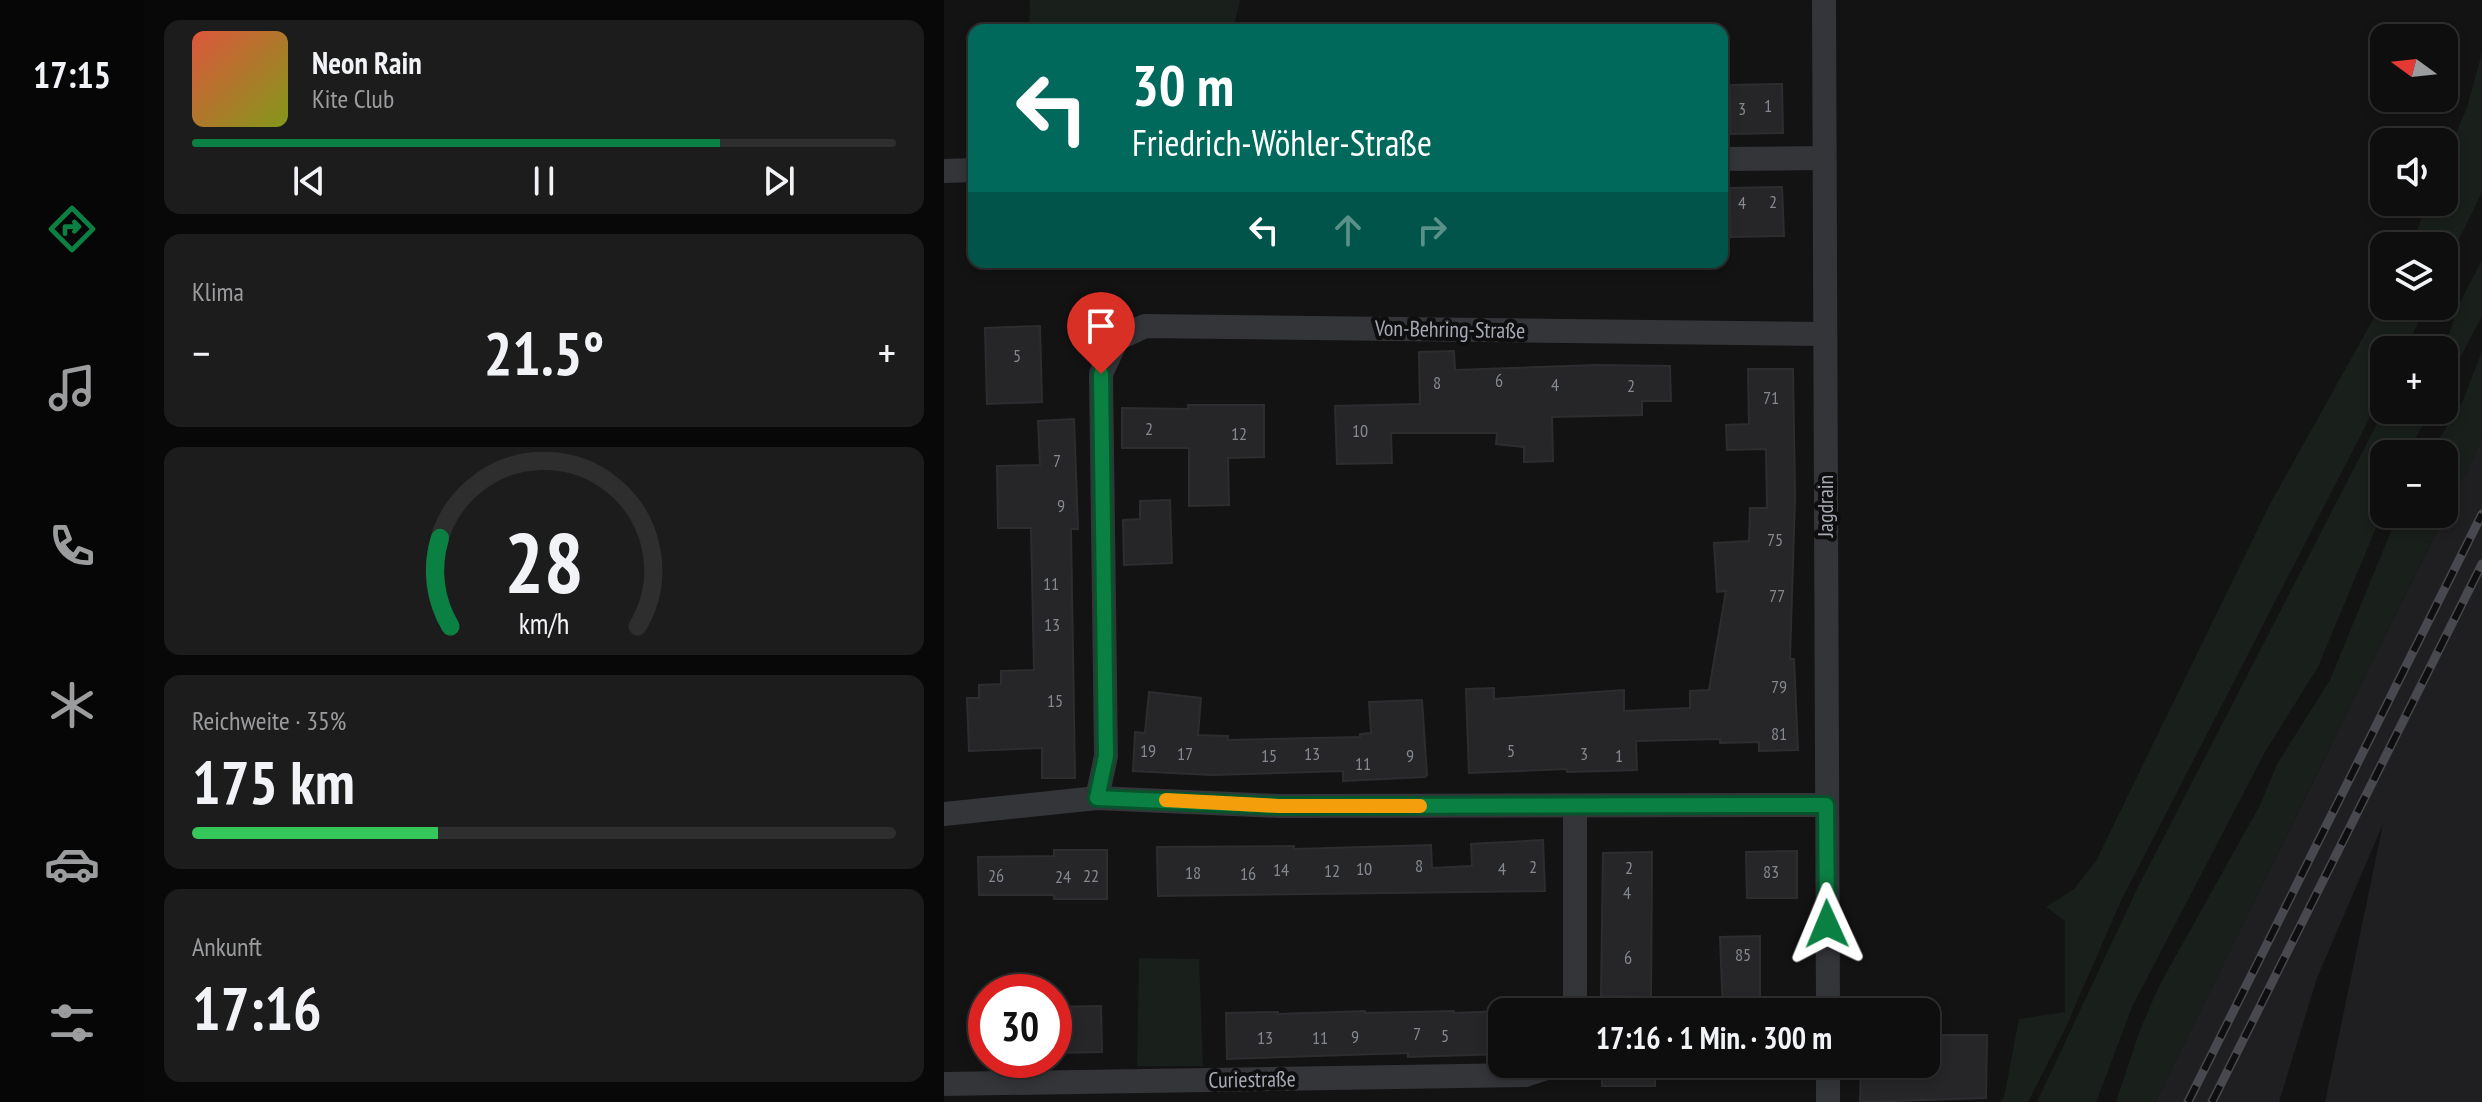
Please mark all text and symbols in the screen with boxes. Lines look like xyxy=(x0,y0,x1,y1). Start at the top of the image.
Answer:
north arrow xyxy=(2370,24,2458,112)
map controls xyxy=(2370,24,2458,528)
text: Neon Rain xyxy=(312,43,422,82)
text: 30 m xyxy=(1132,49,1234,121)
text: 17:15 xyxy=(33,51,111,98)
icon: left xyxy=(1000,56,1104,160)
text: Kite Club xyxy=(312,82,394,115)
house number: 1 xyxy=(1764,94,1772,117)
house number: 3 xyxy=(1738,97,1746,120)
text: Friedrich-Wöhler-Straße xyxy=(1132,119,1432,166)
button: sound xyxy=(2370,128,2458,216)
icon: previous xyxy=(287,159,331,203)
icon: pause xyxy=(522,159,566,203)
icon: next xyxy=(757,159,801,203)
house number: 2 xyxy=(1769,190,1777,213)
house number: 4 xyxy=(1738,191,1746,214)
icon: directions xyxy=(44,201,100,257)
icon: left xyxy=(1242,208,1286,252)
icon: ahead xyxy=(1326,208,1370,252)
icon: right xyxy=(1410,208,1454,252)
button: layers xyxy=(2370,232,2458,320)
text: Klima xyxy=(192,275,244,308)
pin xyxy=(1067,292,1135,374)
icon: arrive xyxy=(1079,304,1123,348)
text: 21.5° xyxy=(484,314,604,392)
street label: Von-Behring-Straße xyxy=(1374,314,1525,344)
text: − xyxy=(192,324,210,381)
text: + xyxy=(878,324,896,381)
button: + xyxy=(2370,336,2458,424)
house number: 5 xyxy=(1013,344,1021,367)
icon: music xyxy=(44,360,100,416)
house number: 6 xyxy=(1495,369,1503,392)
house number: 8 xyxy=(1433,371,1441,394)
house number: 4 xyxy=(1551,373,1559,396)
house number: 2 xyxy=(1627,374,1635,397)
house number: 71 xyxy=(1763,386,1779,409)
house number: 2 xyxy=(1145,417,1153,440)
house number: 10 xyxy=(1352,419,1368,442)
house number: 12 xyxy=(1231,422,1247,445)
button: − xyxy=(2370,440,2458,528)
house number: 7 xyxy=(1053,449,1061,472)
street label: Jagdrain xyxy=(1811,475,1839,538)
house number: 9 xyxy=(1057,494,1065,517)
text: 28 xyxy=(504,508,584,616)
icon: phone xyxy=(44,518,100,574)
house number: 75 xyxy=(1767,528,1783,551)
house number: 11 xyxy=(1043,572,1059,595)
house number: 77 xyxy=(1769,584,1785,607)
text: km/h xyxy=(519,605,569,642)
house number: 13 xyxy=(1044,613,1060,636)
house number: 79 xyxy=(1771,675,1787,698)
icon: climate xyxy=(44,677,100,733)
house number: 15 xyxy=(1047,689,1063,712)
text: Reichweite · 35% xyxy=(192,704,346,737)
house number: 81 xyxy=(1771,722,1787,745)
house number: 19 xyxy=(1140,739,1156,762)
house number: 5 xyxy=(1507,739,1515,762)
house number: 17 xyxy=(1177,742,1193,765)
house number: 13 xyxy=(1304,742,1320,765)
house number: 3 xyxy=(1580,742,1588,765)
text: 175 km xyxy=(192,743,355,821)
house number: 15 xyxy=(1261,744,1277,767)
house number: 9 xyxy=(1406,744,1414,767)
house number: 1 xyxy=(1615,744,1623,767)
house number: 11 xyxy=(1355,752,1371,775)
icon: car xyxy=(44,836,100,892)
house number: 8 xyxy=(1415,854,1423,877)
house number: 2 xyxy=(1529,855,1537,878)
house number: 2 xyxy=(1625,856,1633,879)
house number: 10 xyxy=(1356,857,1372,880)
house number: 4 xyxy=(1498,857,1506,880)
house number: 14 xyxy=(1273,858,1289,881)
house number: 12 xyxy=(1324,859,1340,882)
house number: 83 xyxy=(1763,860,1779,883)
house number: 18 xyxy=(1185,861,1201,884)
house number: 16 xyxy=(1240,862,1256,885)
house number: 26 xyxy=(988,864,1004,887)
house number: 22 xyxy=(1083,864,1099,887)
house number: 24 xyxy=(1055,865,1071,888)
house number: 4 xyxy=(1623,881,1631,904)
position arrow xyxy=(1785,882,1869,966)
text: Ankunft xyxy=(192,930,262,963)
house number: 85 xyxy=(1735,943,1751,966)
house number: 6 xyxy=(1624,946,1632,969)
text: 17:16 xyxy=(192,969,322,1047)
speed limit sign: 30 xyxy=(968,974,1072,1078)
icon: filters xyxy=(44,995,100,1051)
text: 17:16 · 1 Min. · 300 m xyxy=(1596,1018,1832,1057)
house number: 7 xyxy=(1413,1022,1421,1045)
house number: 5 xyxy=(1441,1024,1449,1047)
house number: 9 xyxy=(1351,1025,1359,1048)
house number: 13 xyxy=(1257,1026,1273,1049)
house number: 11 xyxy=(1312,1026,1328,1049)
street label: Curiestraße xyxy=(1208,1064,1296,1094)

